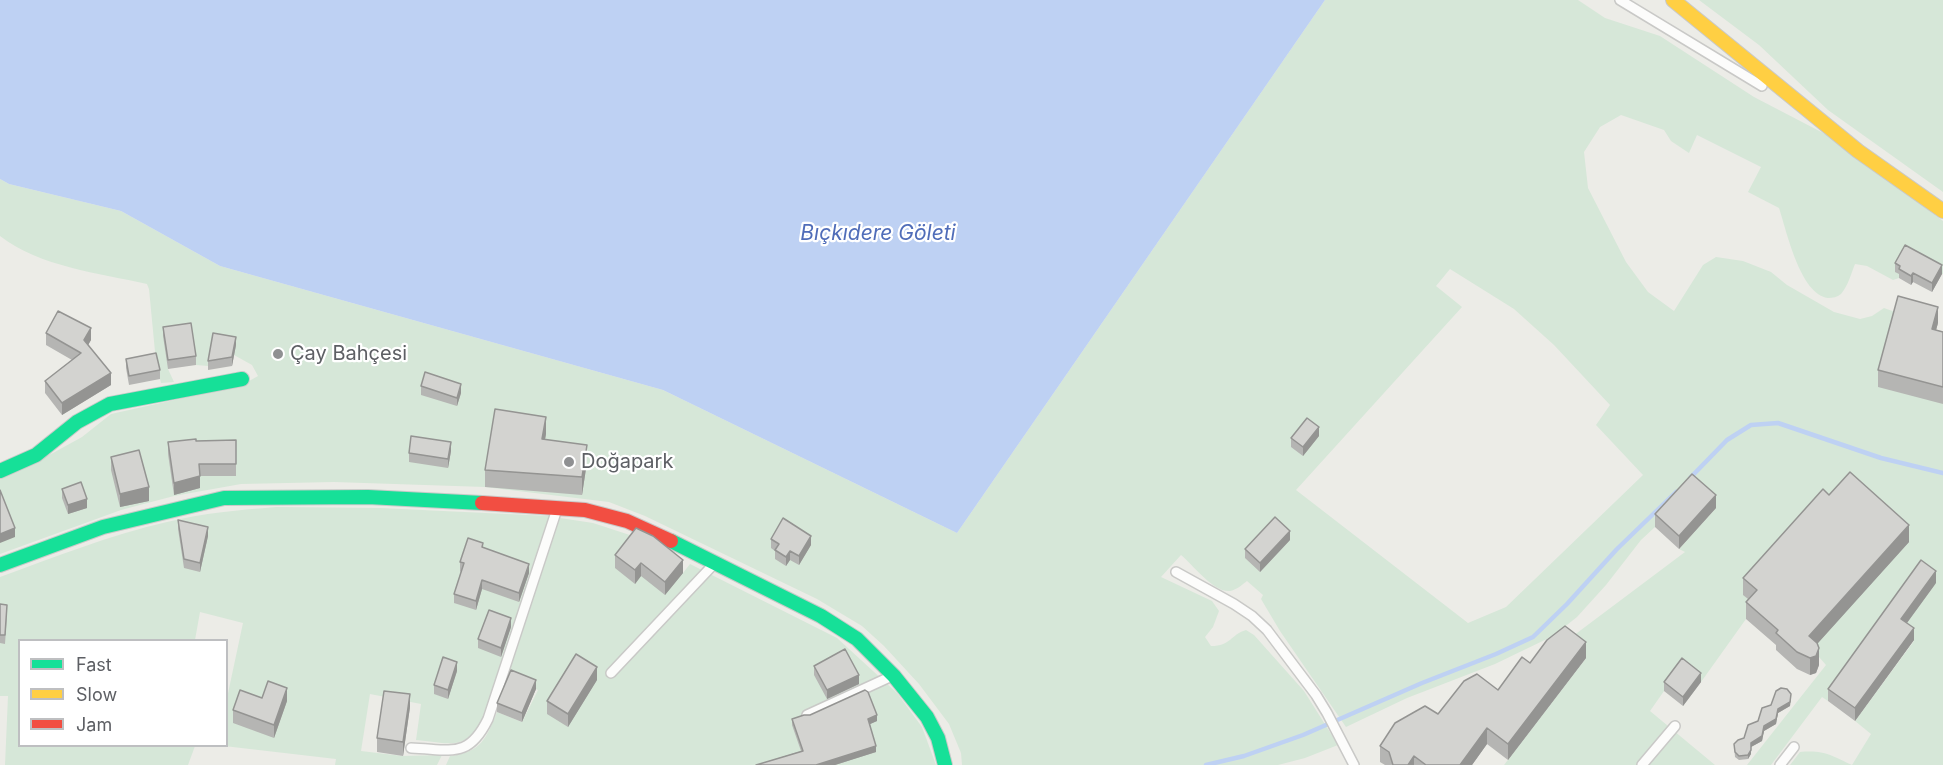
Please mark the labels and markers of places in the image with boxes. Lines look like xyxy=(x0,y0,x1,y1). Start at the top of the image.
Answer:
place label: Çay Bahçesi xyxy=(290,342,407,366)
marker: Çay Bahçesi xyxy=(271,347,285,361)
place label: Doğapark xyxy=(581,450,673,474)
marker: Doğapark xyxy=(562,455,576,469)

